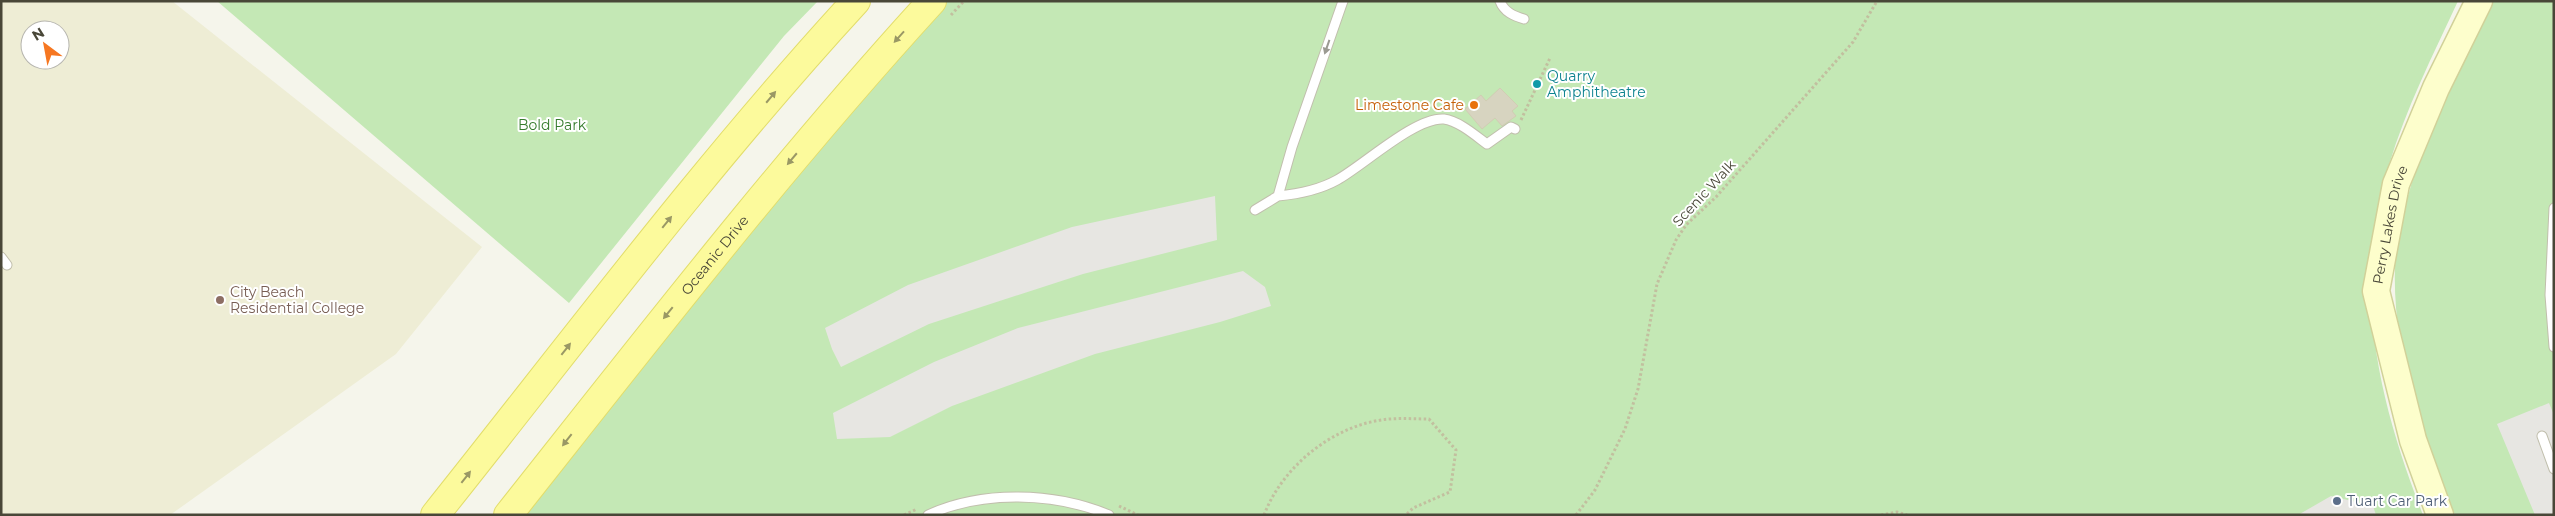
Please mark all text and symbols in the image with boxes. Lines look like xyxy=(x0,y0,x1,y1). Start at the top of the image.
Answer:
north arrow xyxy=(20,20,70,70)
text: N xyxy=(29,23,48,45)
one-way arrow xyxy=(893,31,905,43)
one-way arrow xyxy=(1323,40,1330,55)
place label: Quarry Amphitheatre xyxy=(1547,67,1646,101)
marker: Quarry Amphitheatre xyxy=(1531,78,1543,90)
one-way arrow xyxy=(765,90,776,103)
place label: Limestone Cafe xyxy=(1355,96,1464,114)
marker: Limestone Cafe xyxy=(1468,99,1480,111)
park label: Bold Park xyxy=(518,116,587,134)
one-way arrow xyxy=(786,153,797,166)
street label: Scenic Walk xyxy=(1669,155,1740,230)
street label: Perry Lakes Drive xyxy=(2368,163,2412,285)
street label: Oceanic Drive xyxy=(677,212,753,299)
one-way arrow xyxy=(662,215,672,228)
place label: City Beach Residential College xyxy=(230,283,364,317)
marker: City Beach Residential College xyxy=(214,294,226,306)
one-way arrow xyxy=(663,307,673,320)
one-way arrow xyxy=(561,343,572,356)
one-way arrow xyxy=(561,434,572,447)
one-way arrow xyxy=(460,470,471,483)
place label: Tuart Car Park xyxy=(2347,492,2448,510)
marker: Tuart Car Park xyxy=(2331,495,2343,507)

